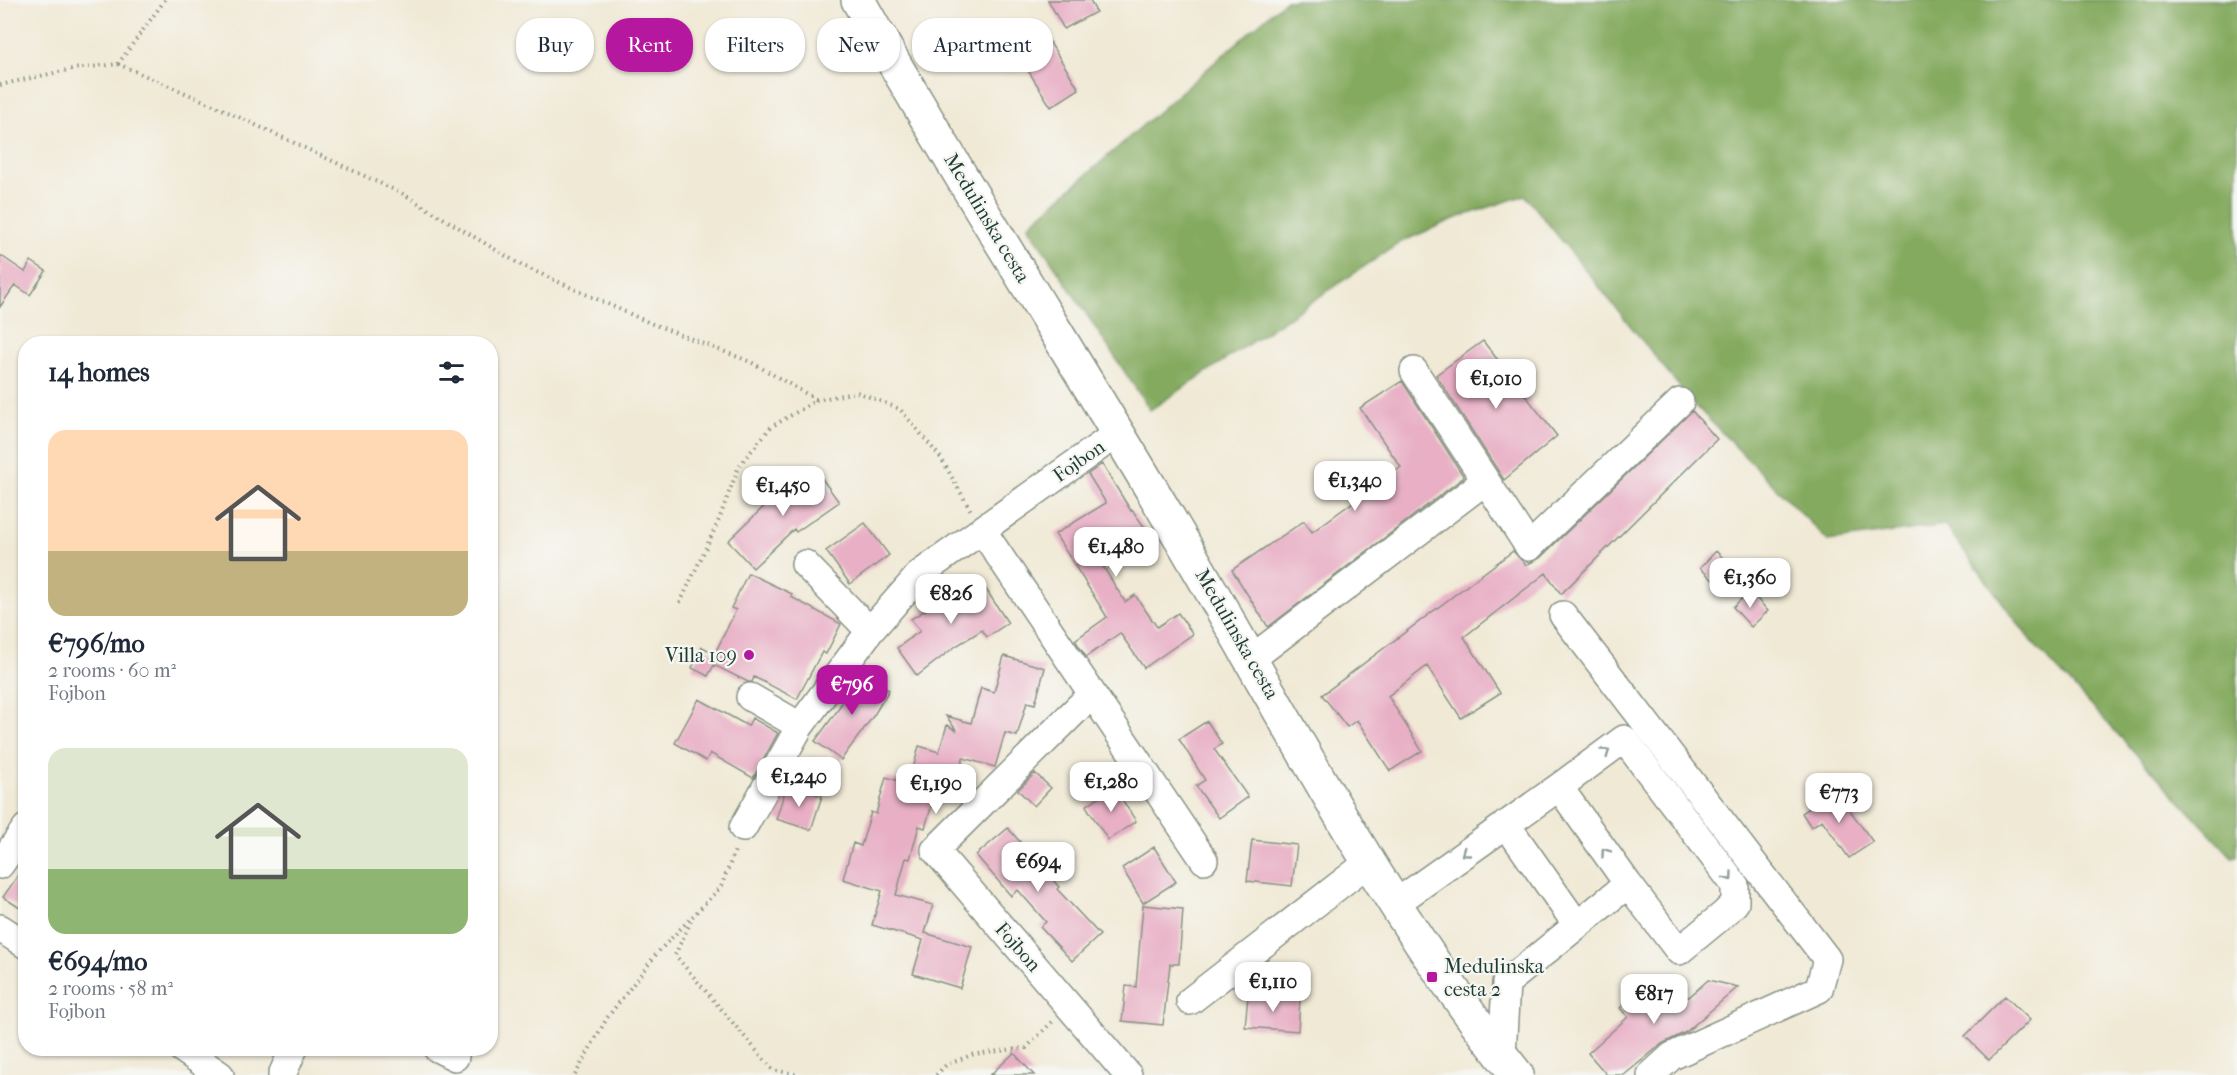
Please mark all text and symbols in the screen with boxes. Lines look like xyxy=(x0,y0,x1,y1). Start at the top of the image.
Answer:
chip: Buy xyxy=(516,18,594,72)
chip: Rent xyxy=(606,18,693,72)
chip: Filters xyxy=(705,18,805,72)
chip: New xyxy=(817,18,900,72)
chip: Apartment xyxy=(912,18,1053,72)
street label: Medulinska cesta xyxy=(939,149,1035,287)
icon: filters xyxy=(435,356,468,389)
text: 14 homes xyxy=(48,357,150,388)
pin: €1,010 xyxy=(1447,359,1545,410)
text: €1,010 xyxy=(1470,367,1522,390)
street label: Fojbon xyxy=(1049,435,1110,487)
pin: €1,340 xyxy=(1306,461,1404,512)
pin: €1,450 xyxy=(734,466,832,517)
icon: home xyxy=(204,469,312,577)
text: €1,340 xyxy=(1328,469,1382,492)
text: €1,450 xyxy=(756,474,810,497)
pin: €1,480 xyxy=(1067,527,1165,578)
text: €1,480 xyxy=(1088,535,1144,558)
pin: €1,360 xyxy=(1701,558,1799,609)
street label: Medulinska cesta xyxy=(1190,565,1284,704)
text: €1,360 xyxy=(1723,566,1777,589)
pin: €826 xyxy=(915,574,987,625)
text: €826 xyxy=(929,582,973,605)
text: €796/mo xyxy=(48,628,145,659)
place label: Villa 109 xyxy=(664,644,737,667)
marker: Villa 109 xyxy=(742,648,756,662)
text: 2 rooms · 60 m² xyxy=(48,659,176,682)
pin: €796 xyxy=(816,665,888,716)
text: €796 xyxy=(831,673,873,696)
text: Fojbon xyxy=(48,682,106,705)
one-way arrow xyxy=(1600,748,1611,759)
pin: €1,240 xyxy=(750,757,848,808)
pin: €1,280 xyxy=(1062,762,1160,813)
pin: €1,190 xyxy=(887,764,985,815)
text: €1,240 xyxy=(771,765,827,788)
text: €1,280 xyxy=(1084,770,1138,793)
text: €1,190 xyxy=(910,772,962,795)
pin: €773 xyxy=(1803,773,1875,824)
text: €773 xyxy=(1819,781,1859,804)
icon: home xyxy=(204,787,312,895)
pin: €694 xyxy=(1002,842,1074,893)
one-way arrow xyxy=(1461,846,1472,857)
one-way arrow xyxy=(1601,847,1612,858)
text: €694 xyxy=(1016,850,1060,873)
one-way arrow xyxy=(1722,870,1733,881)
street label: Fojbon xyxy=(990,918,1046,977)
text: €694/mo xyxy=(48,946,147,977)
place label: Medulinska cesta 2 xyxy=(1444,955,1545,1001)
pin: €1,110 xyxy=(1224,962,1322,1013)
text: €1,110 xyxy=(1249,970,1297,993)
marker: Medulinska cesta 2 xyxy=(1425,970,1439,984)
pin: €817 xyxy=(1618,974,1690,1025)
text: 2 rooms · 58 m² xyxy=(48,977,173,1000)
text: €817 xyxy=(1635,982,1673,1005)
text: Fojbon xyxy=(48,1000,106,1023)

